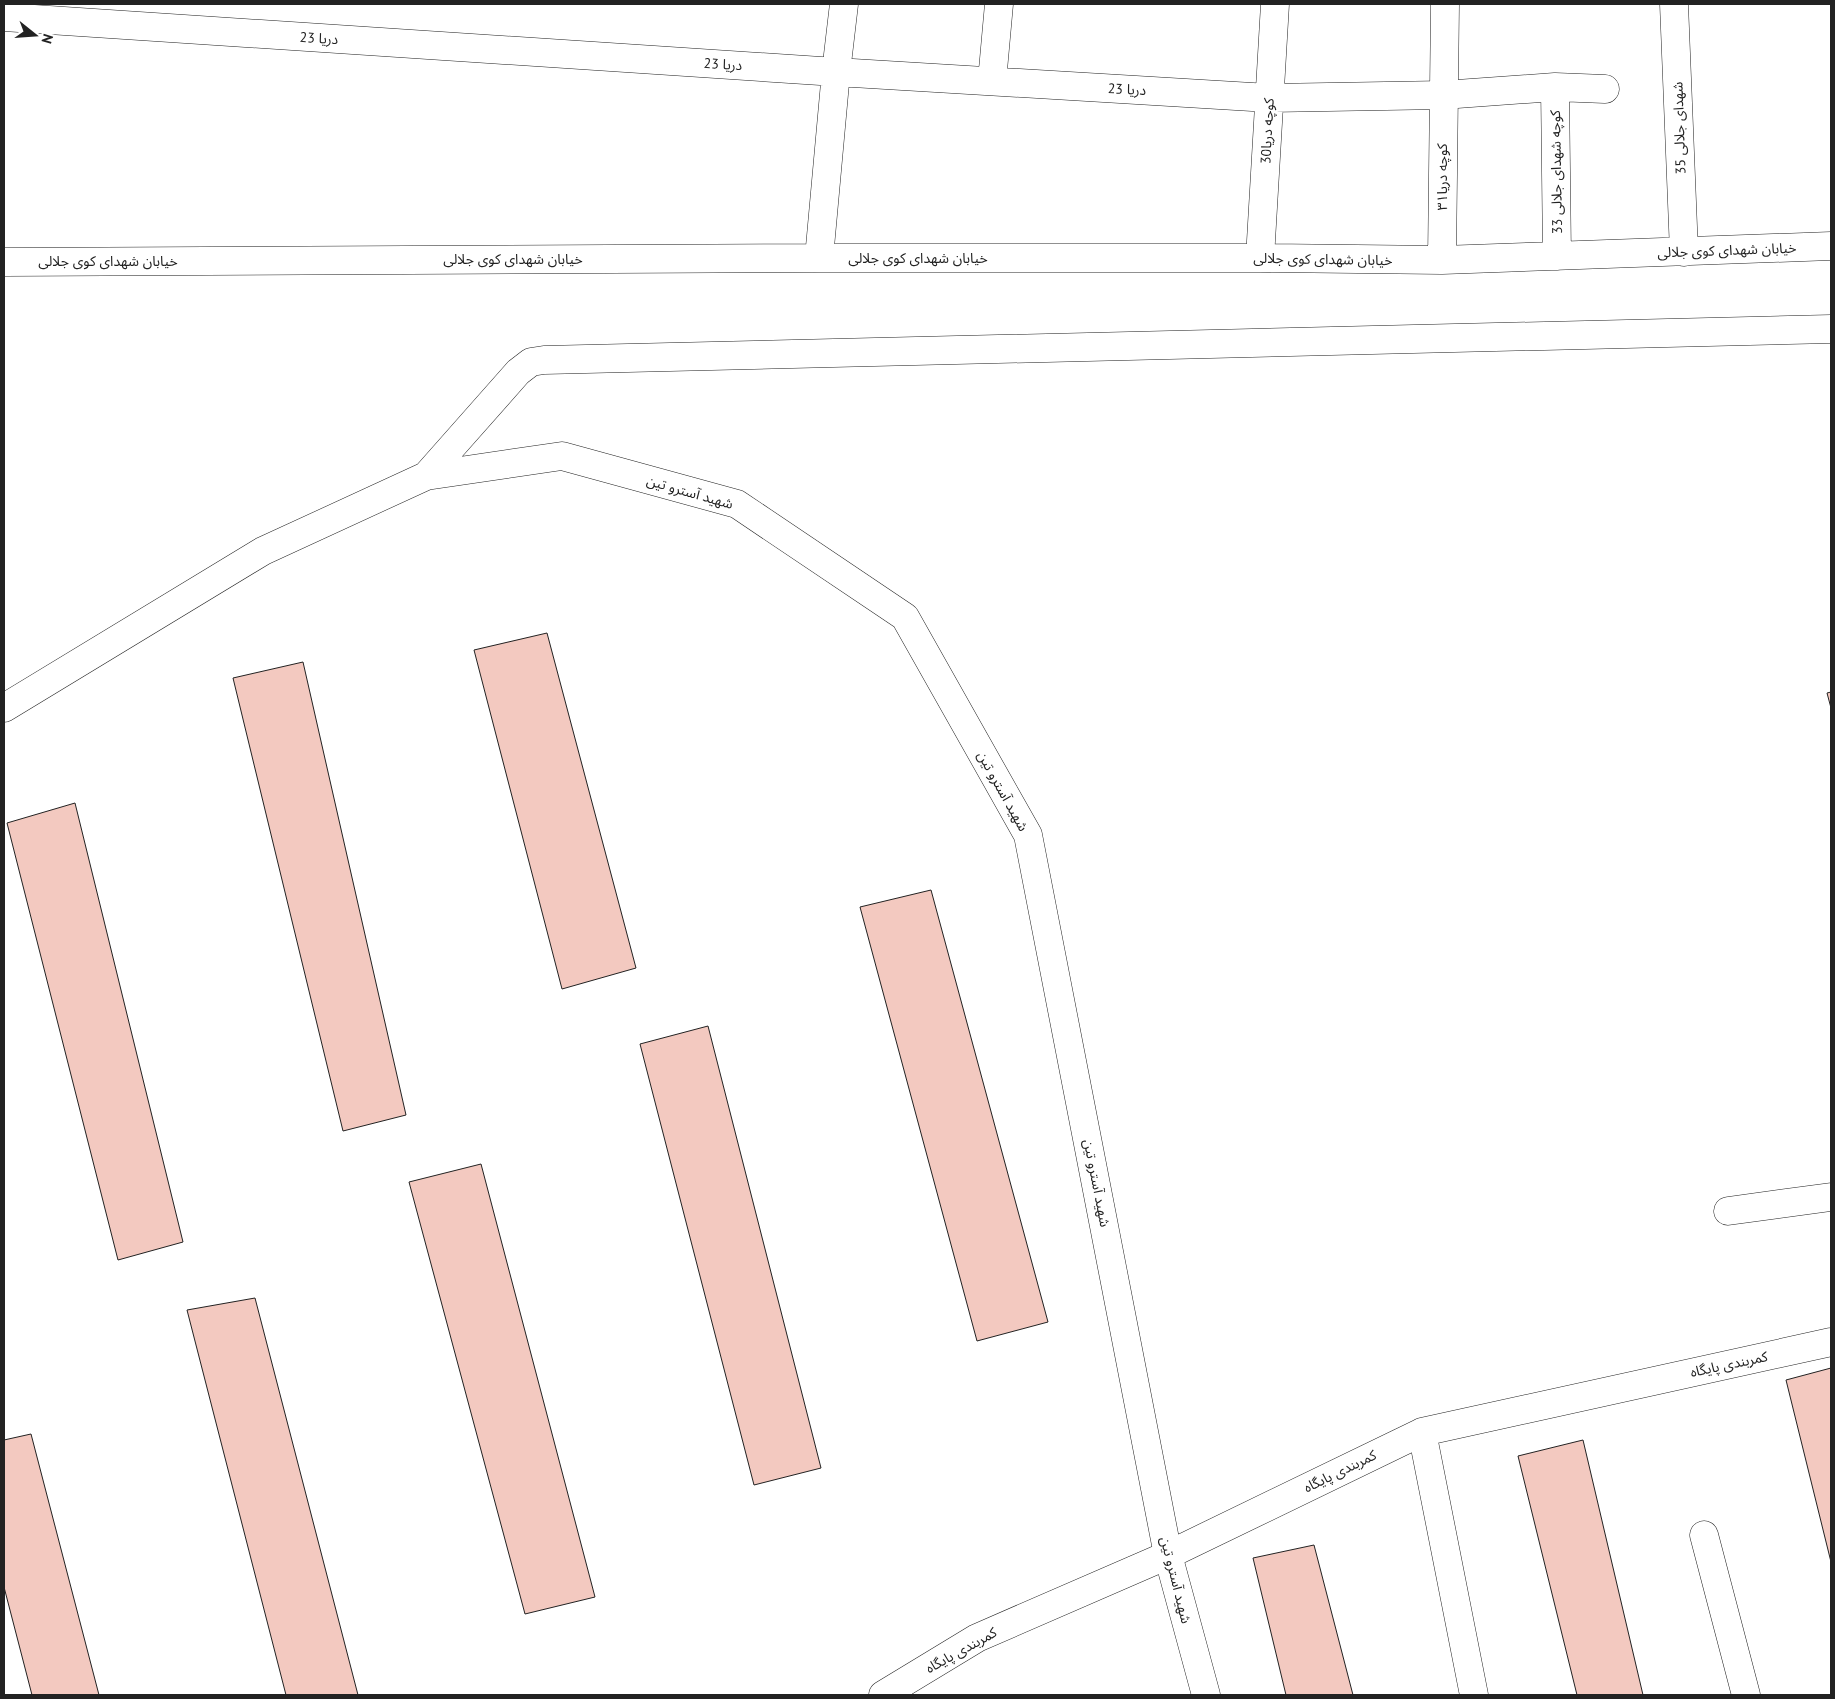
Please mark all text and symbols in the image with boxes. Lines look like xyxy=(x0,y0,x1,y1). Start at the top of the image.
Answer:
north arrow xyxy=(10,10,60,60)
street label: دریا 23 xyxy=(299,28,339,48)
text: N xyxy=(37,32,57,46)
street label: دریا 23 xyxy=(703,54,743,74)
street label: دریا 23 xyxy=(1107,79,1147,99)
street label: شهدای جلالی 35 xyxy=(1668,81,1690,175)
street label: کوچه دریا30 xyxy=(1256,97,1279,165)
street label: کوچه شهدای جلالی 33 xyxy=(1546,110,1567,234)
street label: کوچه دریا۳۱ xyxy=(1433,143,1452,210)
street label: خیابان شهدای کوی جلالی xyxy=(1657,239,1797,261)
street label: خیابان شهدای کوی جلالی xyxy=(848,249,988,267)
street label: خیابان شهدای کوی جلالی xyxy=(1253,249,1393,269)
street label: خیابان شهدای کوی جلالی xyxy=(443,250,583,268)
street label: خیابان شهدای کوی جلالی xyxy=(38,252,178,270)
street label: شهید آسترو تین xyxy=(645,471,735,513)
street label: شهید آسترو تین xyxy=(974,748,1032,834)
street label: شهید آسترو تین xyxy=(1080,1138,1114,1228)
street label: کمربندی پایگاه xyxy=(1689,1347,1770,1382)
street label: کمربندی پایگاه xyxy=(1301,1446,1380,1497)
street label: شهید آسترو تین xyxy=(1156,1535,1196,1625)
street label: کمربندی پایگاه xyxy=(922,1623,1001,1678)

